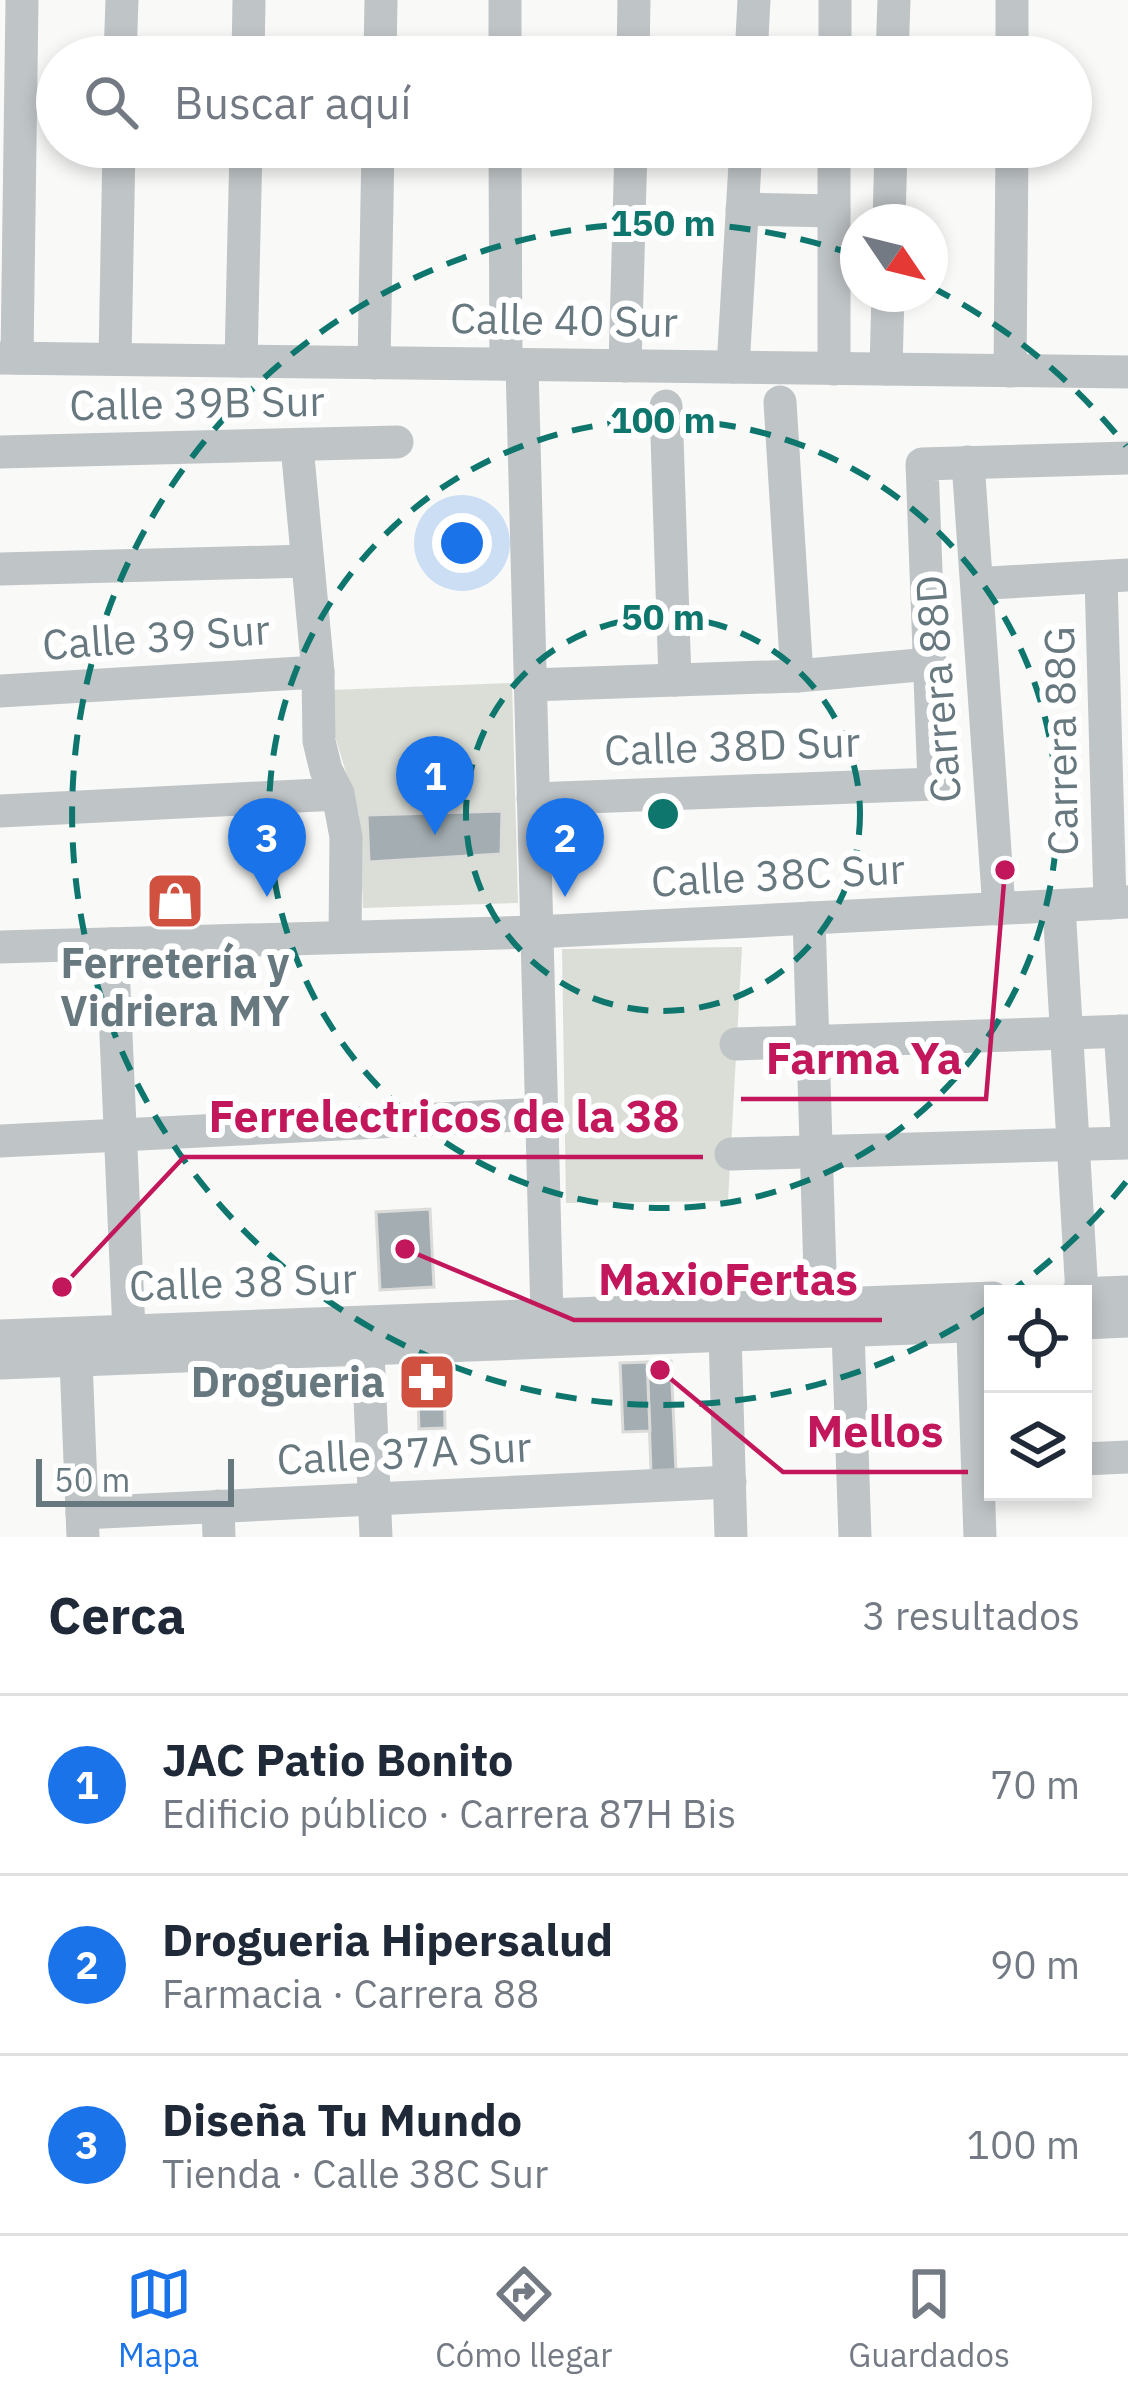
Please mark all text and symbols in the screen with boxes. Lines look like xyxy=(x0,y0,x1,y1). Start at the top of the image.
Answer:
search box xyxy=(36,36,1092,168)
icon: search xyxy=(78,69,144,135)
text: Buscar aquí xyxy=(174,73,412,131)
text: 150 m xyxy=(610,199,716,246)
north arrow xyxy=(840,204,948,312)
street label: Calle 40 Sur xyxy=(449,290,679,349)
street label: Calle 39B Sur xyxy=(69,373,325,432)
text: 100 m xyxy=(610,396,716,443)
your location xyxy=(432,513,492,573)
street label: Carrera 88D xyxy=(902,573,973,805)
text: 50 m xyxy=(621,593,705,640)
street label: Calle 39 Sur xyxy=(40,601,272,672)
street label: Carrera 88G xyxy=(1031,626,1090,856)
street label: Calle 38D Sur xyxy=(603,714,861,777)
pin: 1 xyxy=(396,736,474,835)
centre of rings xyxy=(642,793,684,835)
pin: 3 xyxy=(228,798,306,897)
pin: 2 xyxy=(526,798,604,897)
street label: Calle 38C Sur xyxy=(650,840,906,909)
shop icon: Ferretería y Vidriera MY xyxy=(144,870,206,932)
place label: Ferretería y Vidriera MY xyxy=(60,935,290,1038)
callout: Farma Ya xyxy=(741,1018,986,1099)
text: Farma Ya xyxy=(766,1028,962,1086)
callout: Ferrelectricos de la 38 xyxy=(184,1076,703,1157)
text: Ferrelectricos de la 38 xyxy=(209,1086,679,1144)
callout: MaxioFertas xyxy=(574,1239,882,1320)
text: MaxioFertas xyxy=(598,1249,858,1307)
street label: Calle 38 Sur xyxy=(128,1250,358,1313)
map controls xyxy=(984,1285,1092,1501)
button: locate xyxy=(984,1285,1092,1393)
pharmacy icon: Drogueria xyxy=(396,1351,458,1413)
place label: Drogueria xyxy=(191,1354,385,1409)
callout: Mellos xyxy=(783,1391,968,1472)
button: layers xyxy=(984,1393,1092,1501)
text: Mellos xyxy=(806,1401,944,1459)
street label: Calle 37A Sur xyxy=(275,1418,533,1487)
scale bar xyxy=(36,1453,234,1506)
text: 50 m xyxy=(54,1458,130,1501)
text: Cerca xyxy=(48,1582,186,1648)
text: 3 resultados xyxy=(862,1590,1080,1641)
text: JAC Patio Bonito xyxy=(162,1730,513,1788)
text: 1 xyxy=(75,1759,99,1810)
text: 70 m xyxy=(990,1759,1080,1810)
text: Edificio público · Carrera 87H Bis xyxy=(162,1788,736,1839)
text: Drogueria Hipersalud xyxy=(162,1910,613,1968)
text: 2 xyxy=(75,1939,99,1990)
text: 90 m xyxy=(990,1939,1080,1990)
text: Farmacia · Carrera 88 xyxy=(162,1968,539,2019)
text: Diseña Tu Mundo xyxy=(162,2090,522,2148)
text: 3 xyxy=(75,2119,99,2170)
text: 100 m xyxy=(967,2119,1080,2170)
text: Tienda · Calle 38C Sur xyxy=(162,2148,548,2199)
tab: Mapa xyxy=(118,2261,199,2376)
tab: Cómo llegar xyxy=(435,2261,612,2376)
tab: Guardados xyxy=(848,2261,1010,2376)

